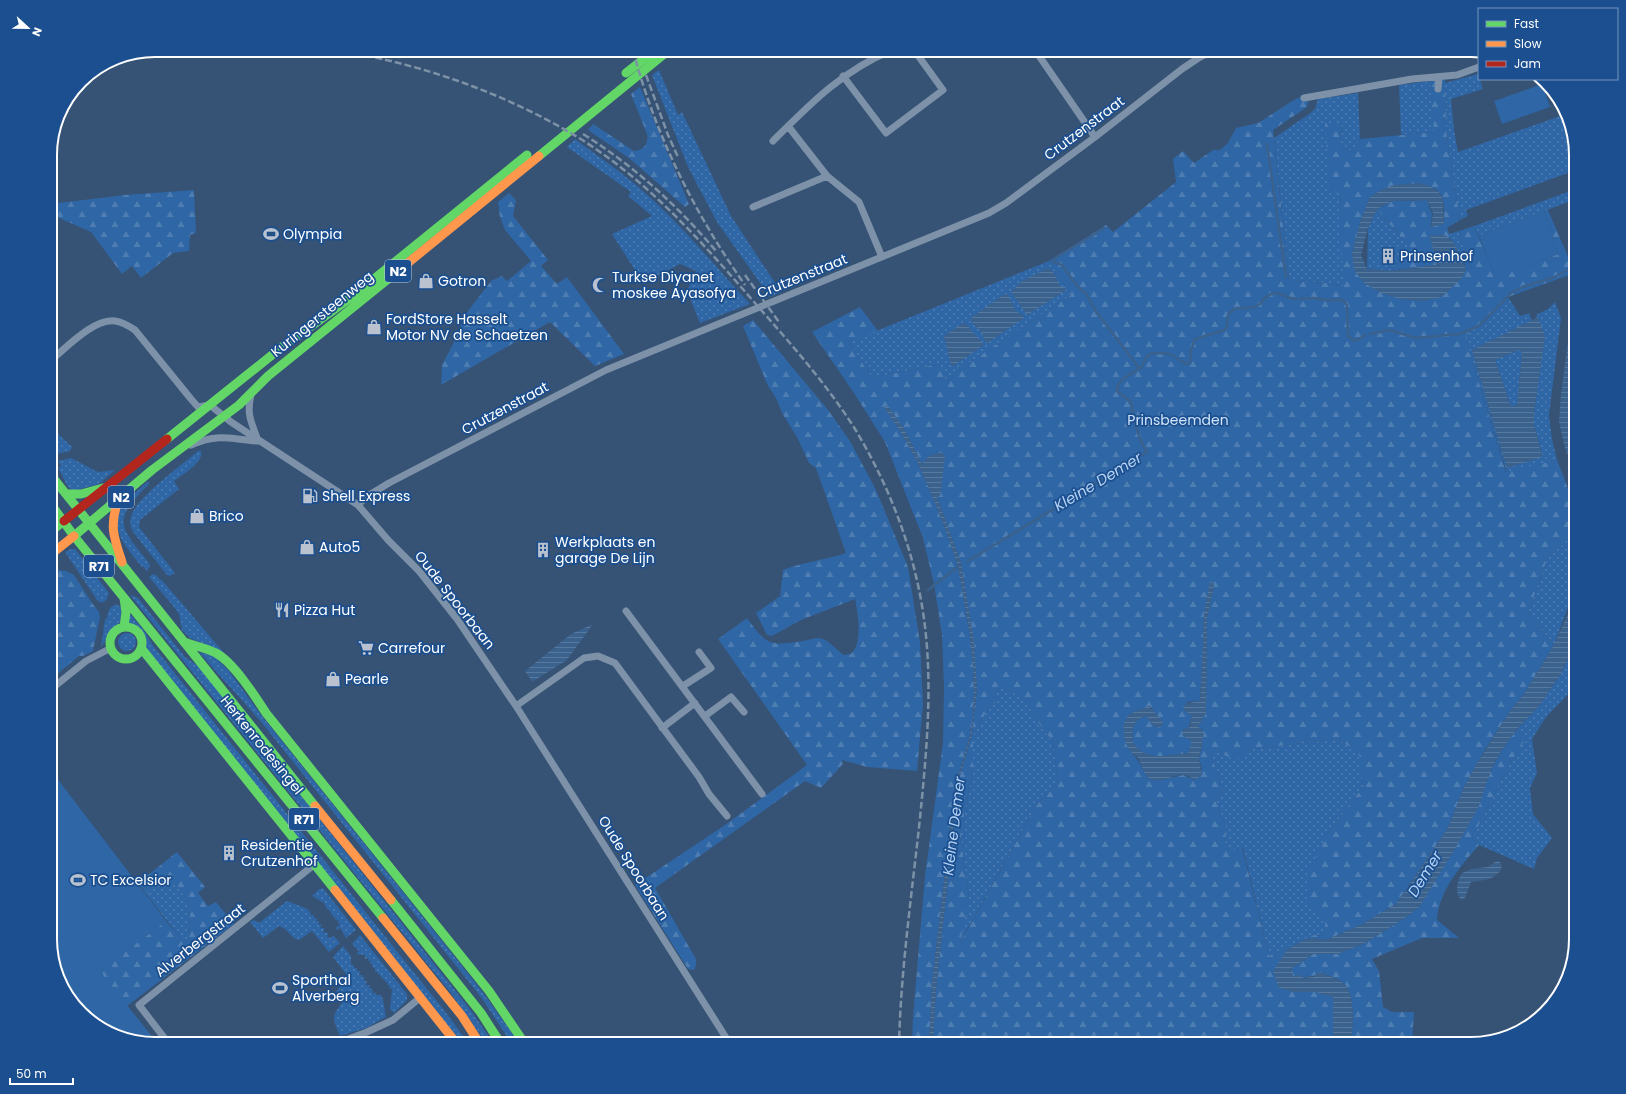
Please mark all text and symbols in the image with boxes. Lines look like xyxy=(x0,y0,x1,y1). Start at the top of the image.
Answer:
north arrow xyxy=(8,8,48,48)
legend xyxy=(1478,8,1618,80)
text: Fast xyxy=(1514,15,1539,32)
text: N xyxy=(28,25,46,39)
text: Slow xyxy=(1514,35,1542,52)
text: Jam xyxy=(1514,55,1541,72)
street label: Crutzenstraat xyxy=(1040,91,1128,165)
place label: Olympia xyxy=(283,224,342,244)
sports icon: Olympia xyxy=(262,225,280,243)
place label: Prinsenhof xyxy=(1400,246,1474,266)
building icon: Prinsenhof xyxy=(1379,247,1397,265)
street label: Crutzenstraat xyxy=(754,249,850,303)
road number: N2 xyxy=(385,260,411,282)
street label: Kuringersteenweg xyxy=(266,266,378,362)
place label: Turkse Diyanet moskee Ayasofya xyxy=(612,267,736,303)
place label: Gotron xyxy=(438,271,486,291)
shop icon: Gotron xyxy=(417,272,435,290)
mosque icon: Turkse Diyanet moskee Ayasofya xyxy=(591,276,609,294)
place label: FordStore Hasselt Motor NV de Schaetzen xyxy=(386,309,548,345)
shop icon: FordStore Hasselt Motor NV de Schaetzen xyxy=(365,318,383,336)
street label: Crutzenstraat xyxy=(458,377,552,439)
park label: Prinsbeemden xyxy=(1127,410,1229,430)
water label: Kleine Demer xyxy=(1050,447,1146,516)
road number: N2 xyxy=(108,486,134,508)
place label: Shell Express xyxy=(322,486,410,506)
fuel station icon: Shell Express xyxy=(301,487,319,505)
place label: Brico xyxy=(209,506,244,526)
shop icon: Brico xyxy=(188,507,206,525)
place label: Werkplaats en garage De Lijn xyxy=(555,532,655,568)
place label: Auto5 xyxy=(319,537,360,557)
shop icon: Auto5 xyxy=(298,538,316,556)
building icon: Werkplaats en garage De Lijn xyxy=(534,541,552,559)
street label: Oude Spoorbaan xyxy=(410,547,500,653)
road number: R71 xyxy=(84,555,114,577)
place label: Pizza Hut xyxy=(294,600,355,620)
restaurant icon: Pizza Hut xyxy=(273,601,291,619)
place label: Carrefour xyxy=(378,638,445,658)
supermarket icon: Carrefour xyxy=(357,639,375,657)
place label: Pearle xyxy=(345,669,389,689)
shop icon: Pearle xyxy=(324,670,342,688)
street label: Herkenrodesingel xyxy=(216,691,308,799)
water label: Kleine Demer xyxy=(937,775,970,876)
road number: R71 xyxy=(289,808,319,830)
street label: Oude Spoorbaan xyxy=(594,812,674,924)
place label: Residentie Crutzenhof xyxy=(241,835,318,871)
building icon: Residentie Crutzenhof xyxy=(220,844,238,862)
water label: Demer xyxy=(1402,847,1447,901)
place label: TC Excelsior xyxy=(90,870,172,890)
sports icon: TC Excelsior xyxy=(69,871,87,889)
street label: Alverbergstraat xyxy=(151,899,249,981)
place label: Sporthal Alverberg xyxy=(292,970,359,1006)
sports icon: Sporthal Alverberg xyxy=(271,979,289,997)
scale bar xyxy=(10,1060,73,1086)
text: 50 m xyxy=(16,1065,47,1082)

